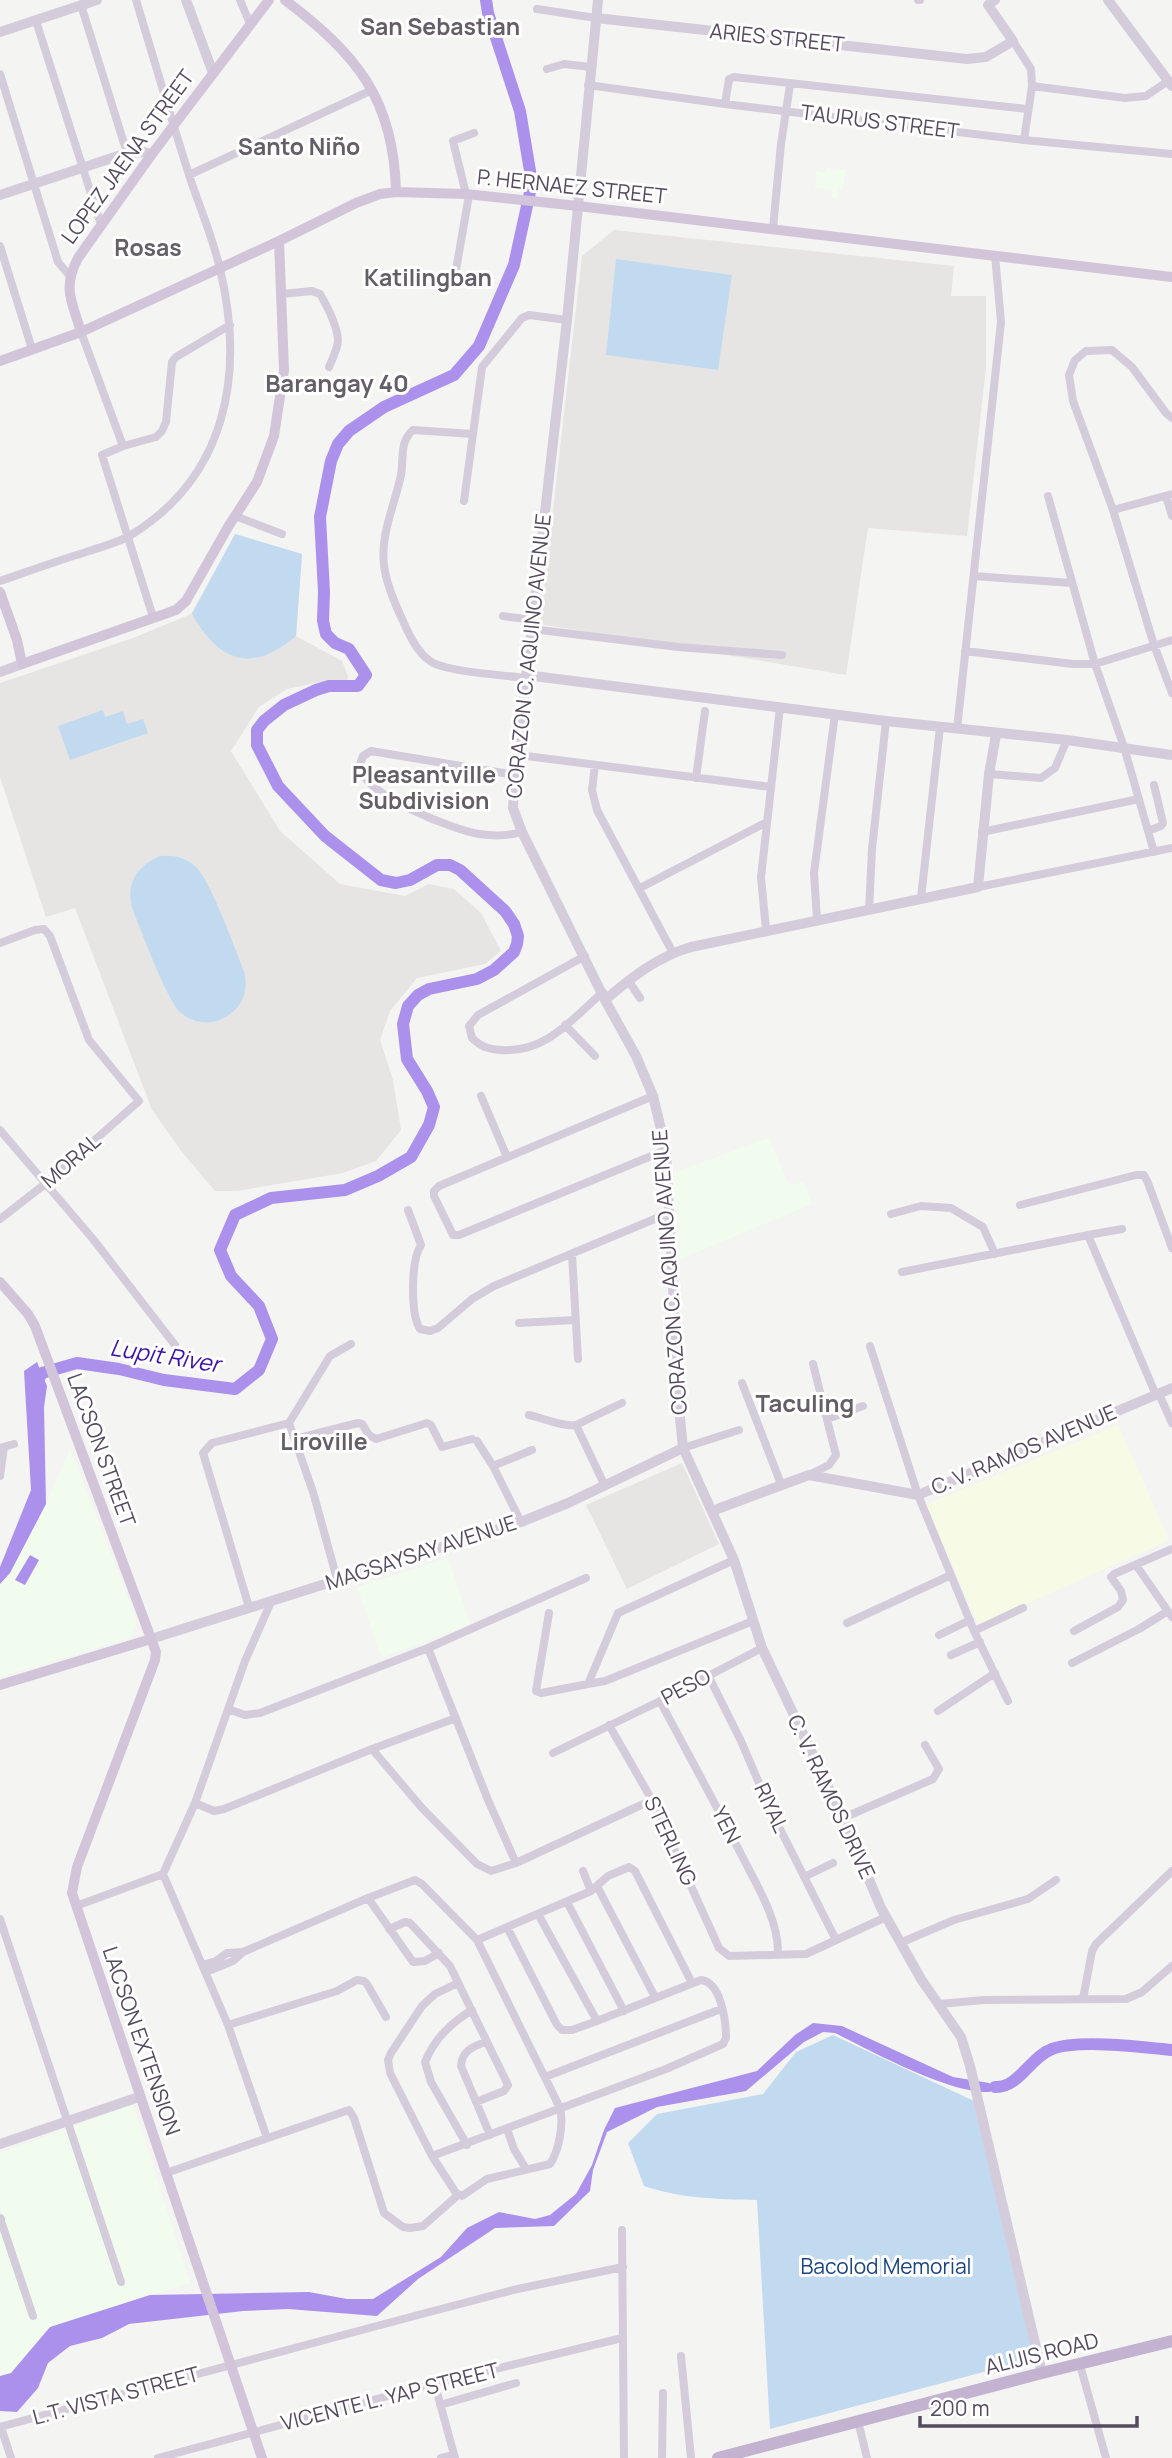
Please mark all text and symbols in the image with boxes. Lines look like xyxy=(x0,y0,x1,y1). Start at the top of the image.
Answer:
district label: San Sebastian xyxy=(360,10,520,42)
street label: ARIES STREET xyxy=(708,16,846,58)
street label: LOPEZ JAENA STREET xyxy=(54,63,200,249)
street label: TAURUS STREET xyxy=(799,97,961,145)
district label: Santo Niño xyxy=(238,130,360,162)
street label: P. HERNAEZ STREET xyxy=(476,162,669,210)
district label: Rosas xyxy=(114,231,182,263)
district label: Katilingban xyxy=(364,261,492,293)
district label: Barangay 40 xyxy=(265,366,409,399)
street label: CORAZON C. AQUINO AVENUE xyxy=(499,512,557,800)
district label: Pleasantville Subdivision xyxy=(352,758,496,816)
street label: MORAL xyxy=(35,1126,106,1194)
street label: CORAZON C. AQUINO AVENUE xyxy=(645,1128,693,1416)
water label: Lupit River xyxy=(108,1331,225,1380)
street label: LACSON STREET xyxy=(61,1369,143,1531)
district label: Taculing xyxy=(756,1386,854,1419)
street label: C. V. RAMOS AVENUE xyxy=(927,1397,1120,1501)
district label: Liroville xyxy=(280,1425,368,1457)
street label: MAGSAYSAY AVENUE xyxy=(322,1508,520,1596)
street label: PESO xyxy=(656,1661,715,1711)
street label: C. V. RAMOS DRIVE xyxy=(782,1710,882,1883)
street label: RIYAL xyxy=(748,1778,796,1837)
street label: STERLING xyxy=(638,1791,704,1890)
street label: YEN xyxy=(706,1801,748,1848)
street label: LACSON EXTENSION xyxy=(97,1943,187,2139)
park label: Bacolod Memorial xyxy=(800,2252,972,2280)
street label: ALIJIS ROAD xyxy=(982,2325,1101,2381)
street label: VICENTE L. YAP STREET xyxy=(278,2355,502,2437)
street label: L.T. VISTA STREET xyxy=(29,2359,203,2431)
scale bar xyxy=(920,2384,1137,2428)
text: 200 m xyxy=(930,2394,990,2422)

